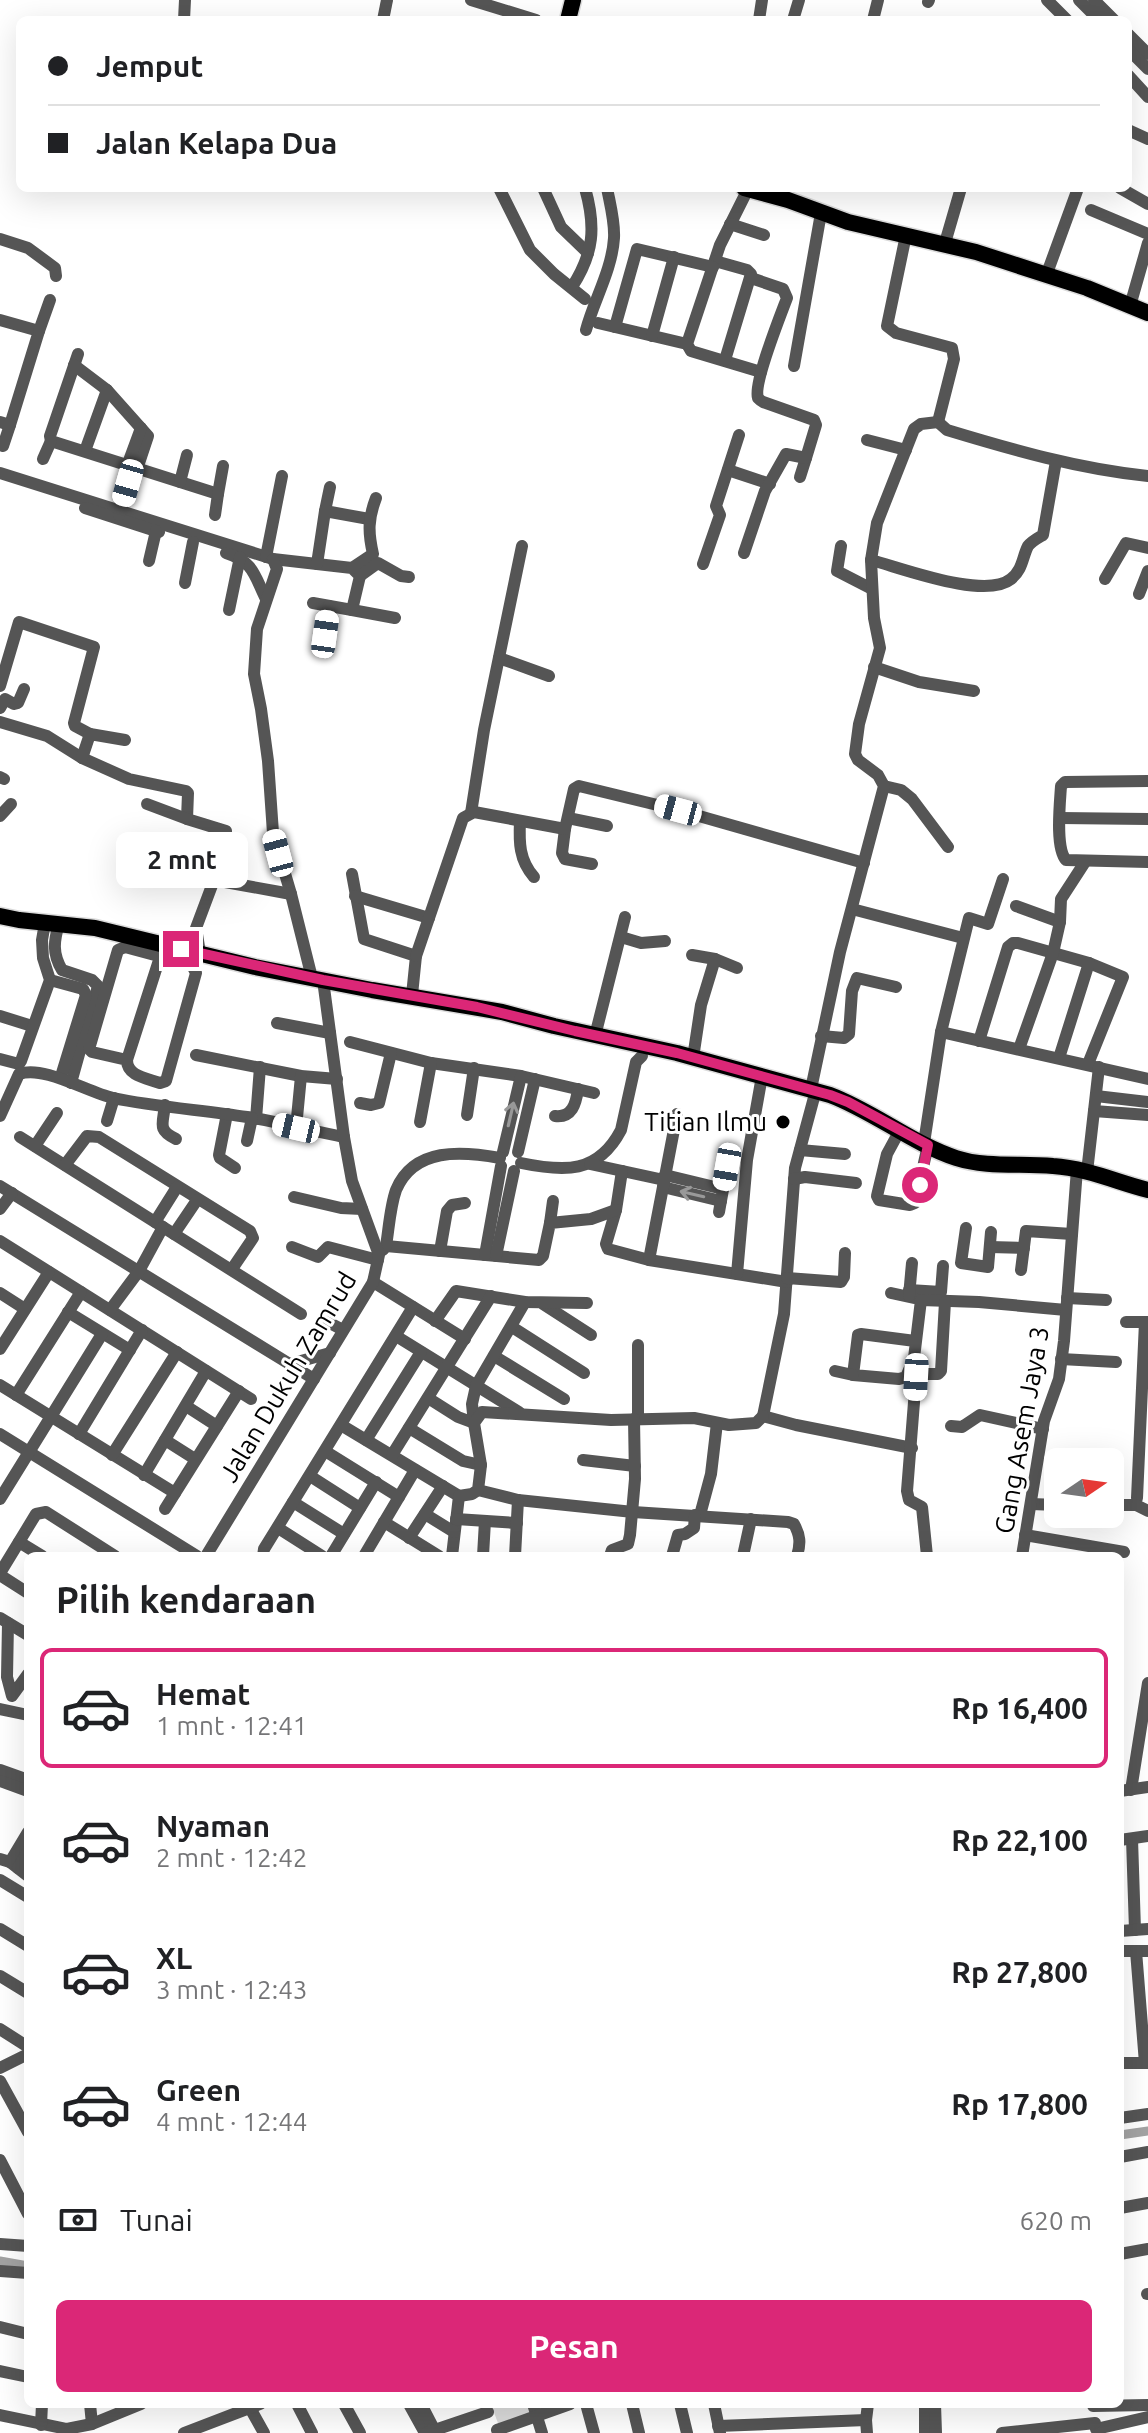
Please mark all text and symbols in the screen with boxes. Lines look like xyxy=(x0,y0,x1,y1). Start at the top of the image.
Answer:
text: Jemput xyxy=(96,49,203,83)
text: Jalan Kelapa Dua xyxy=(96,126,337,160)
car xyxy=(110,457,146,509)
car xyxy=(310,609,340,659)
car xyxy=(652,792,704,828)
car xyxy=(260,827,296,879)
callout: 2 mnt xyxy=(115,833,247,889)
text: 2 mnt xyxy=(147,845,217,874)
route end xyxy=(163,931,199,967)
one-way arrow xyxy=(505,1101,520,1127)
place label: Titian Ilmu xyxy=(644,1107,767,1136)
car xyxy=(270,1111,322,1145)
marker: Titian Ilmu xyxy=(774,1113,792,1131)
car xyxy=(711,1141,743,1193)
route start xyxy=(902,1167,938,1203)
one-way arrow xyxy=(680,1186,706,1201)
street label: Jalan Dukuh Zamrud xyxy=(213,1267,362,1487)
street label: Gang Asem Jaya 3 xyxy=(989,1324,1054,1536)
car xyxy=(903,1352,929,1402)
north arrow xyxy=(1044,1448,1124,1528)
map controls xyxy=(1044,1448,1124,1528)
text: Pilih kendaraan xyxy=(56,1579,316,1620)
icon: car xyxy=(60,1672,132,1744)
text: Hemat xyxy=(156,1677,250,1711)
text: Rp 16,400 xyxy=(951,1691,1088,1725)
text: 1 mnt · 12:41 xyxy=(156,1711,307,1740)
icon: car xyxy=(60,1804,132,1876)
text: Nyaman xyxy=(156,1809,270,1843)
text: Rp 22,100 xyxy=(951,1823,1088,1857)
text: 2 mnt · 12:42 xyxy=(156,1843,307,1872)
icon: car xyxy=(60,1936,132,2008)
text: XL xyxy=(156,1941,192,1975)
text: Rp 27,800 xyxy=(951,1955,1088,1989)
text: 3 mnt · 12:43 xyxy=(156,1975,307,2004)
icon: car xyxy=(60,2068,132,2140)
text: Green xyxy=(156,2073,241,2107)
text: Rp 17,800 xyxy=(951,2087,1088,2121)
text: 4 mnt · 12:44 xyxy=(156,2107,307,2136)
icon: cash xyxy=(56,2198,100,2242)
text: Tunai xyxy=(120,2203,193,2237)
text: 620 m xyxy=(1020,2206,1092,2235)
button: Pesan xyxy=(56,2300,1092,2392)

